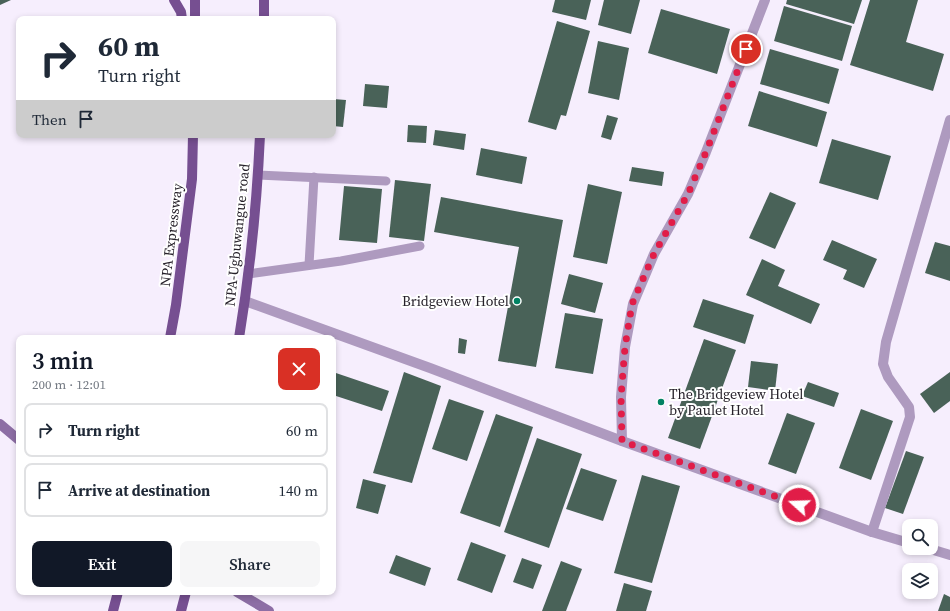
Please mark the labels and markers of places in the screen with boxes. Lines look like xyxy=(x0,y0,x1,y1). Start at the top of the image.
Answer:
pin xyxy=(729,32,763,66)
place label: Bridgeview Hotel xyxy=(402,291,509,311)
marker: Bridgeview Hotel xyxy=(512,296,522,306)
place label: The Bridgeview Hotel by Paulet Hotel xyxy=(669,384,803,420)
marker: The Bridgeview Hotel by Paulet Hotel xyxy=(656,397,666,407)

